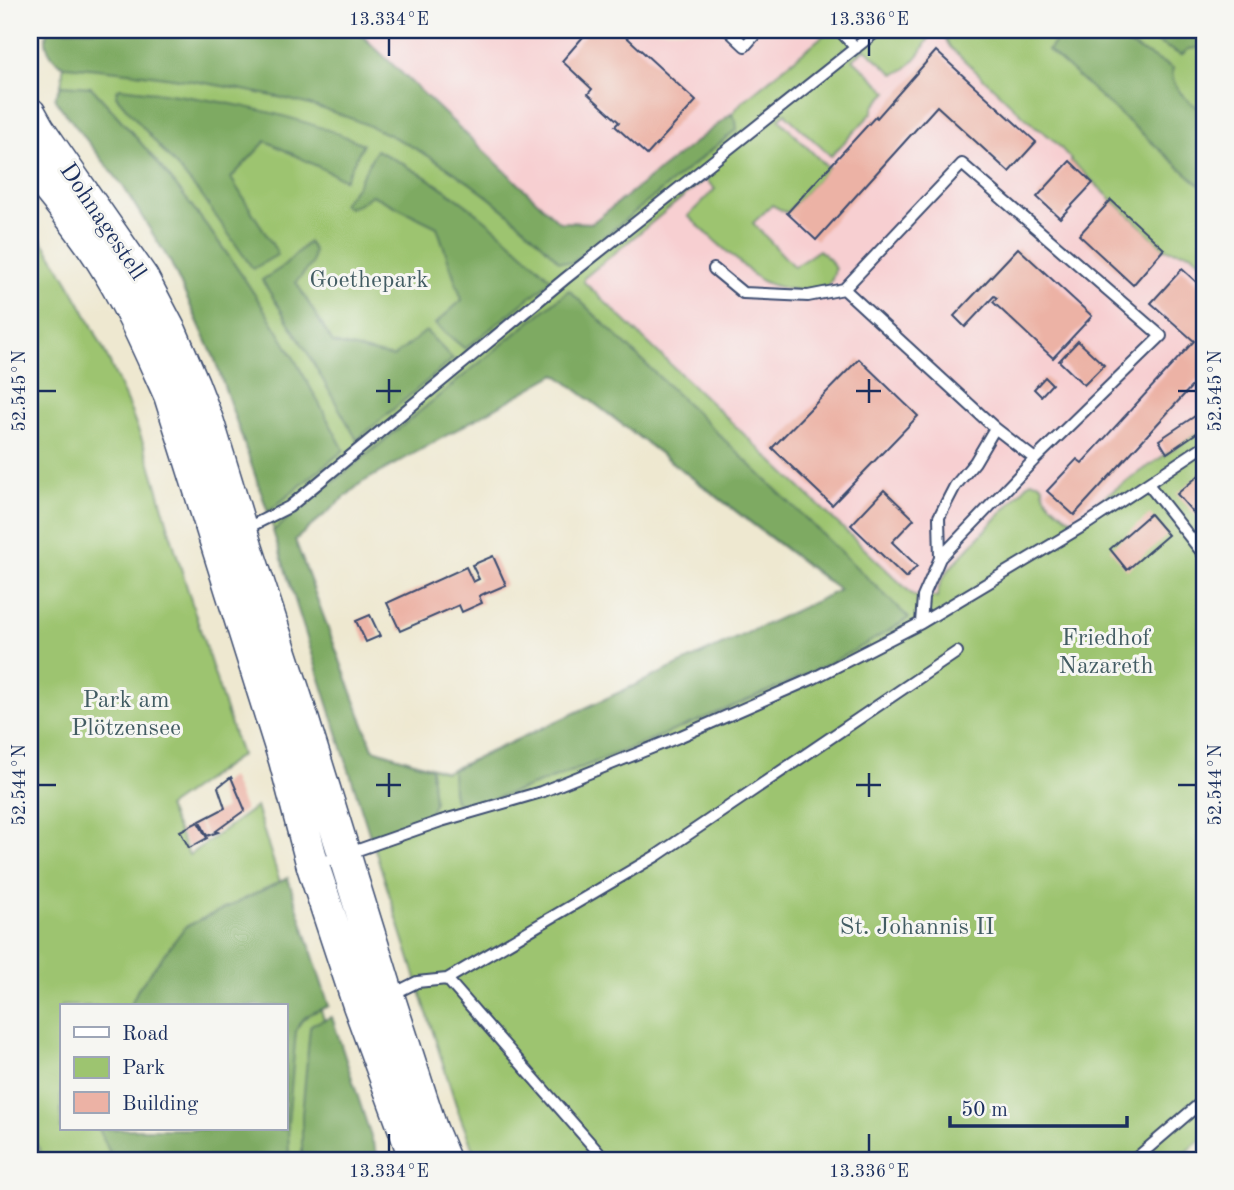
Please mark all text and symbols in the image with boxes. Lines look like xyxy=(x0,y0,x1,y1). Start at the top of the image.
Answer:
text: 13.334°E xyxy=(349,11,429,29)
text: 13.336°E xyxy=(829,11,909,29)
street label: Dohnagestell xyxy=(54,159,150,285)
park label: Goethepark xyxy=(309,269,429,293)
text: 52.545°N xyxy=(11,350,29,432)
text: 52.545°N xyxy=(1207,350,1225,432)
park label: Friedhof Nazareth xyxy=(1058,627,1154,679)
park label: Park am Plötzensee xyxy=(71,689,181,741)
text: 52.544°N xyxy=(11,744,29,826)
text: 52.544°N xyxy=(1207,744,1225,826)
park label: St. Johannis II xyxy=(840,916,994,940)
legend xyxy=(60,1004,287,1130)
text: Road xyxy=(122,1024,169,1045)
text: Park xyxy=(122,1058,165,1079)
scale bar xyxy=(950,1085,1127,1129)
text: Building xyxy=(122,1094,199,1115)
text: 50 m xyxy=(961,1100,1008,1121)
text: 13.334°E xyxy=(349,1163,429,1181)
text: 13.336°E xyxy=(829,1163,909,1181)

